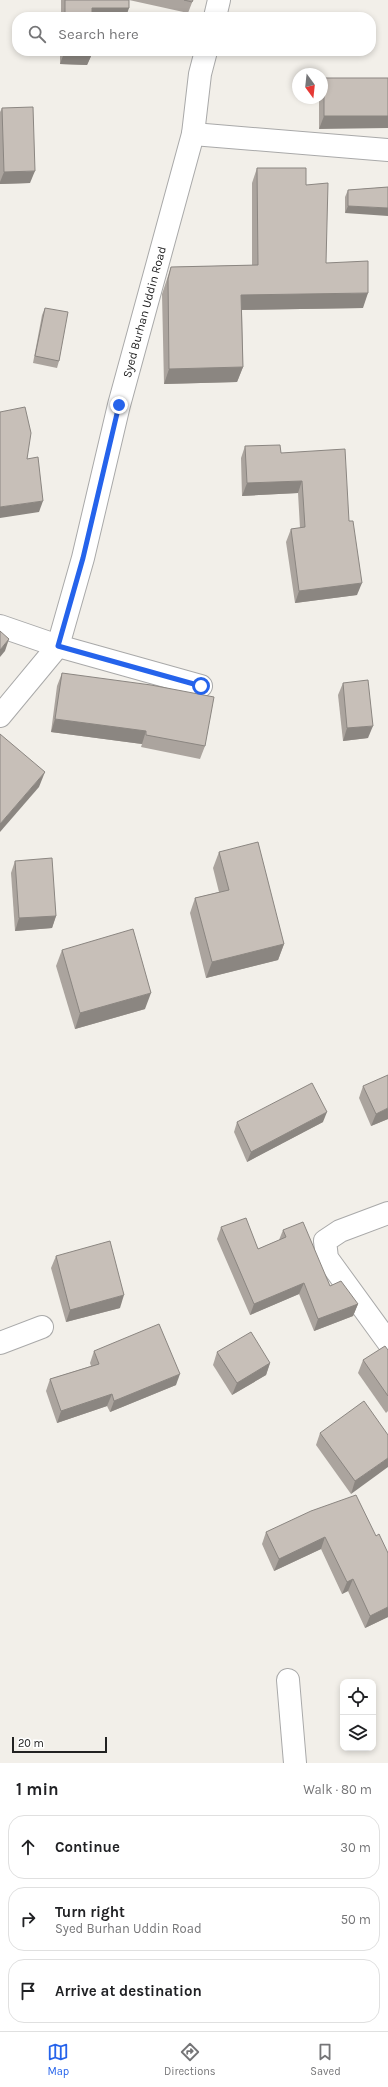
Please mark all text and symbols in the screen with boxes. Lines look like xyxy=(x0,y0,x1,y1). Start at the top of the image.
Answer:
search box xyxy=(12,12,376,56)
icon: search xyxy=(26,23,48,45)
text: Search here xyxy=(58,25,139,43)
north arrow xyxy=(292,68,328,104)
street label: Syed Burhan Uddin Road xyxy=(120,245,169,379)
route end xyxy=(110,396,128,414)
route start xyxy=(192,677,210,695)
map controls xyxy=(340,1679,376,1751)
button: locate xyxy=(340,1679,376,1715)
button: layers xyxy=(340,1715,376,1751)
scale bar xyxy=(12,1735,107,1754)
text: 20 m xyxy=(18,1737,44,1750)
text: 1 min xyxy=(16,1779,59,1799)
text: Walk · 80 m xyxy=(303,1782,372,1797)
icon: ahead xyxy=(17,1836,39,1858)
text: Continue xyxy=(55,1838,120,1856)
text: 30 m xyxy=(340,1840,371,1855)
text: Turn right xyxy=(55,1903,125,1921)
icon: right xyxy=(17,1908,39,1930)
text: 50 m xyxy=(341,1912,371,1927)
text: Syed Burhan Uddin Road xyxy=(55,1921,202,1936)
icon: arrive xyxy=(17,1980,39,2002)
text: Arrive at destination xyxy=(55,1982,202,2000)
tab: Map xyxy=(47,2041,69,2078)
tab: Directions xyxy=(164,2041,216,2078)
tab: Saved xyxy=(310,2041,341,2078)

